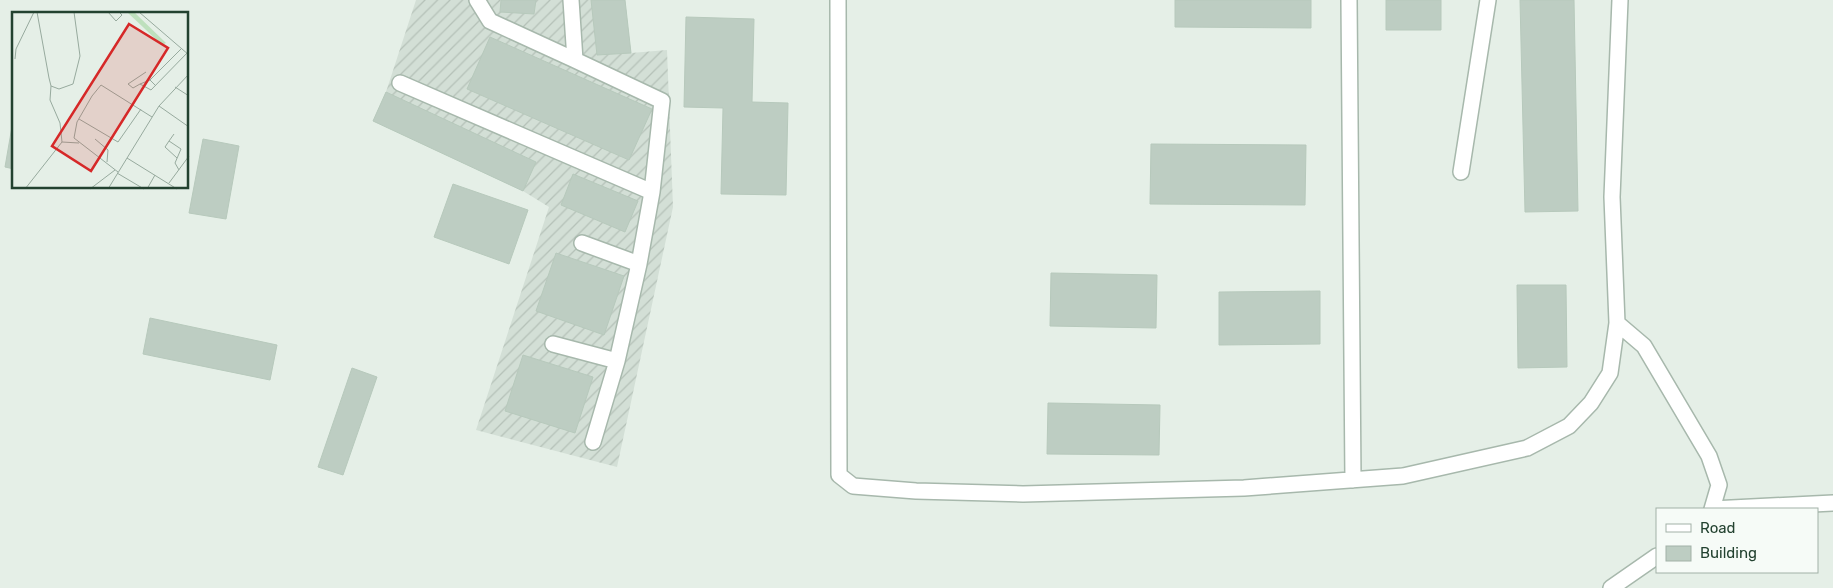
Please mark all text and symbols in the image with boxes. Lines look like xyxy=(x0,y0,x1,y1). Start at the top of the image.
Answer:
inset map xyxy=(12,12,189,189)
legend xyxy=(1656,508,1818,573)
text: Road xyxy=(1700,519,1736,537)
text: Building xyxy=(1700,544,1757,562)

